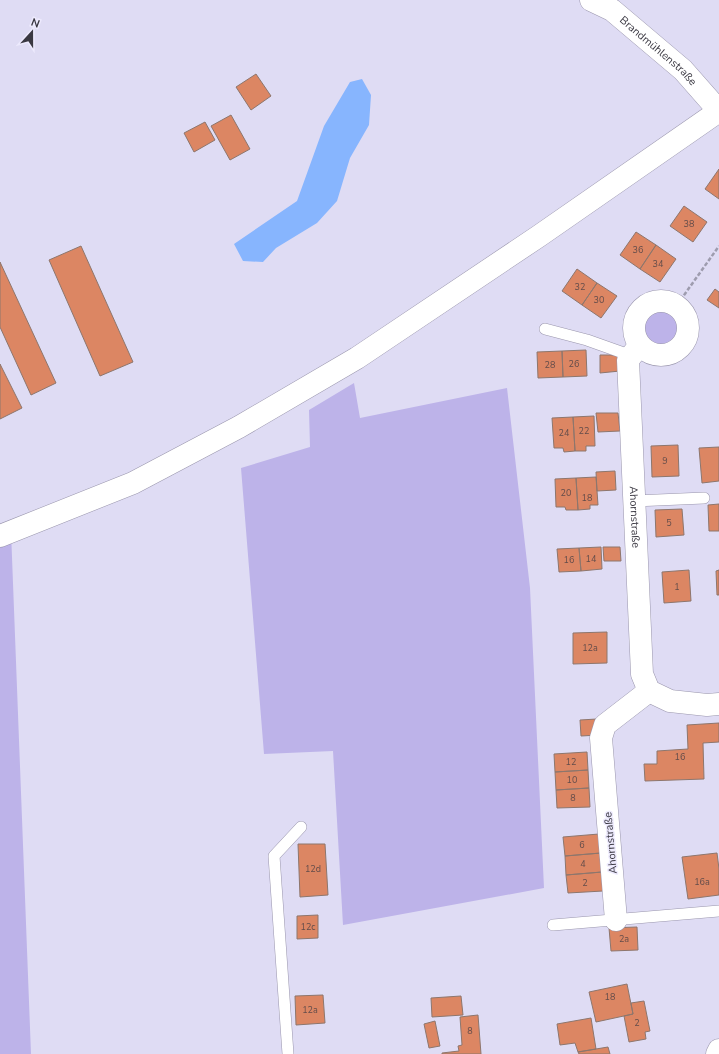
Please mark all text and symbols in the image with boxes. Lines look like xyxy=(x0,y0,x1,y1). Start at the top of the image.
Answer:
north arrow xyxy=(12,12,52,52)
street label: Brandmühlenstraße xyxy=(616,13,700,89)
text: N xyxy=(29,15,42,32)
house number: 38 xyxy=(684,218,694,230)
house number: 36 xyxy=(633,244,643,256)
house number: 34 xyxy=(653,258,664,270)
house number: 32 xyxy=(575,281,585,293)
house number: 30 xyxy=(594,294,604,306)
house number: 26 xyxy=(569,358,579,370)
house number: 28 xyxy=(545,359,555,371)
house number: 22 xyxy=(579,425,589,437)
house number: 24 xyxy=(559,427,570,439)
house number: 9 xyxy=(662,455,668,467)
street label: Ahornstraße xyxy=(626,486,643,549)
house number: 20 xyxy=(561,487,571,499)
house number: 18 xyxy=(582,492,592,504)
house number: 5 xyxy=(666,517,672,529)
house number: 14 xyxy=(586,553,597,565)
house number: 16 xyxy=(564,554,574,566)
house number: 1 xyxy=(674,581,680,593)
house number: 12a xyxy=(582,642,598,654)
house number: 16 xyxy=(675,751,685,763)
house number: 12 xyxy=(566,756,576,768)
house number: 10 xyxy=(567,774,577,786)
house number: 8 xyxy=(570,792,576,804)
street label: Ahornstraße xyxy=(600,811,621,874)
house number: 6 xyxy=(579,839,585,851)
house number: 4 xyxy=(580,858,586,870)
house number: 12d xyxy=(305,863,321,875)
house number: 16a xyxy=(694,876,710,888)
house number: 2 xyxy=(582,877,588,889)
house number: 12c xyxy=(301,921,315,933)
house number: 2a xyxy=(619,933,629,945)
house number: 18 xyxy=(605,991,615,1003)
house number: 12a xyxy=(302,1004,318,1016)
house number: 2 xyxy=(634,1017,640,1029)
house number: 8 xyxy=(467,1025,473,1037)

